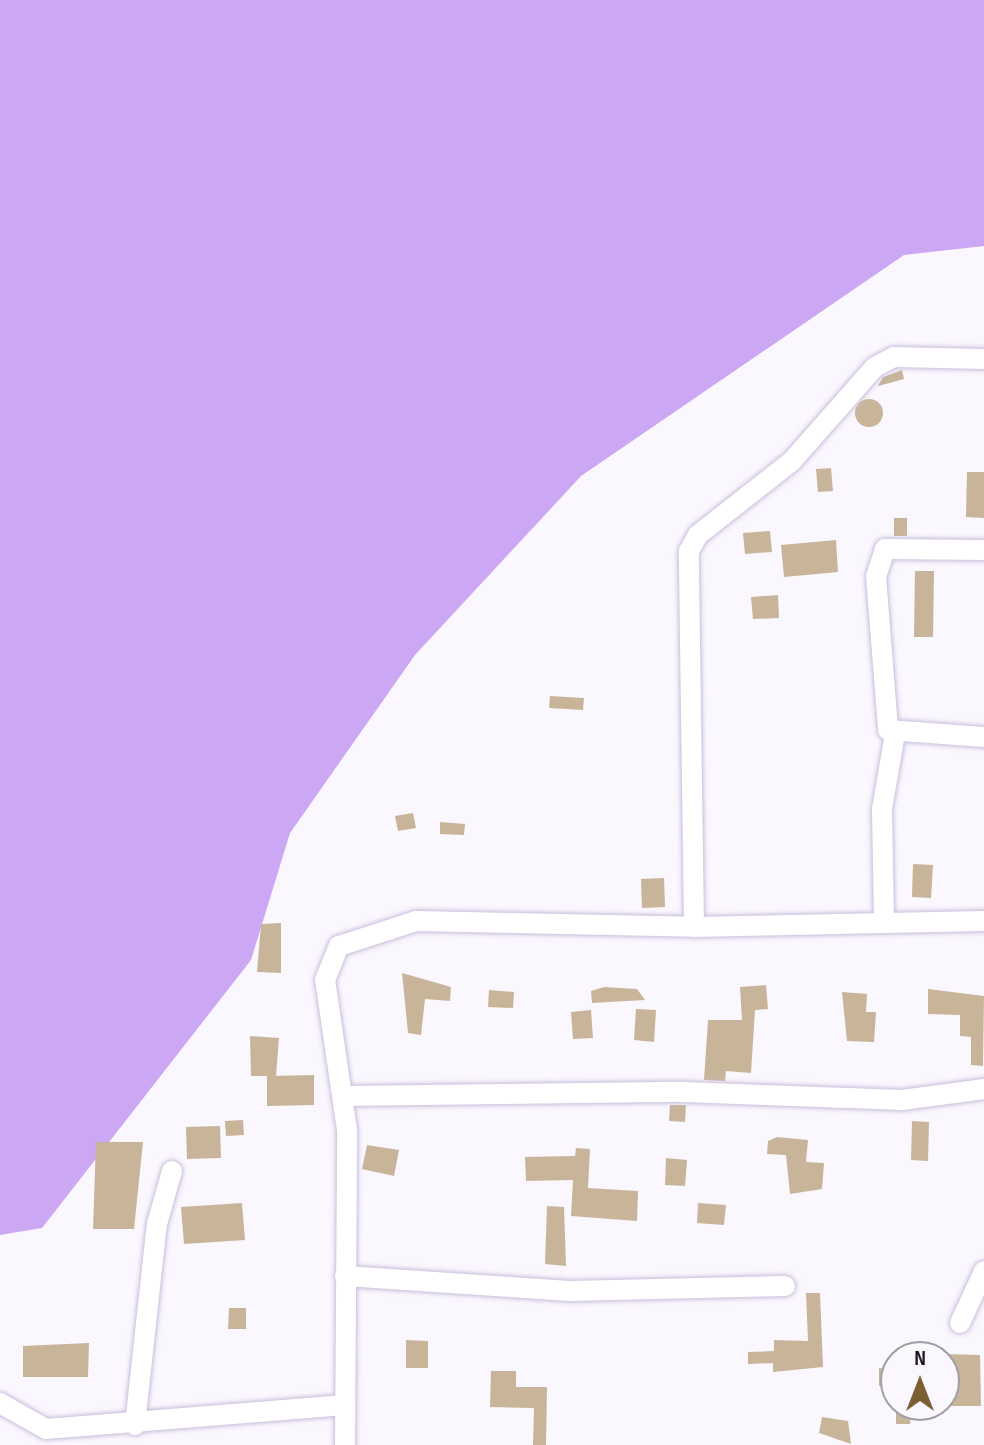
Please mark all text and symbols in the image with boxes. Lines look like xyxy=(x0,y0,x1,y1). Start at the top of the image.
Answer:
north arrow xyxy=(880,1341,960,1421)
text: N xyxy=(914,1345,926,1372)

